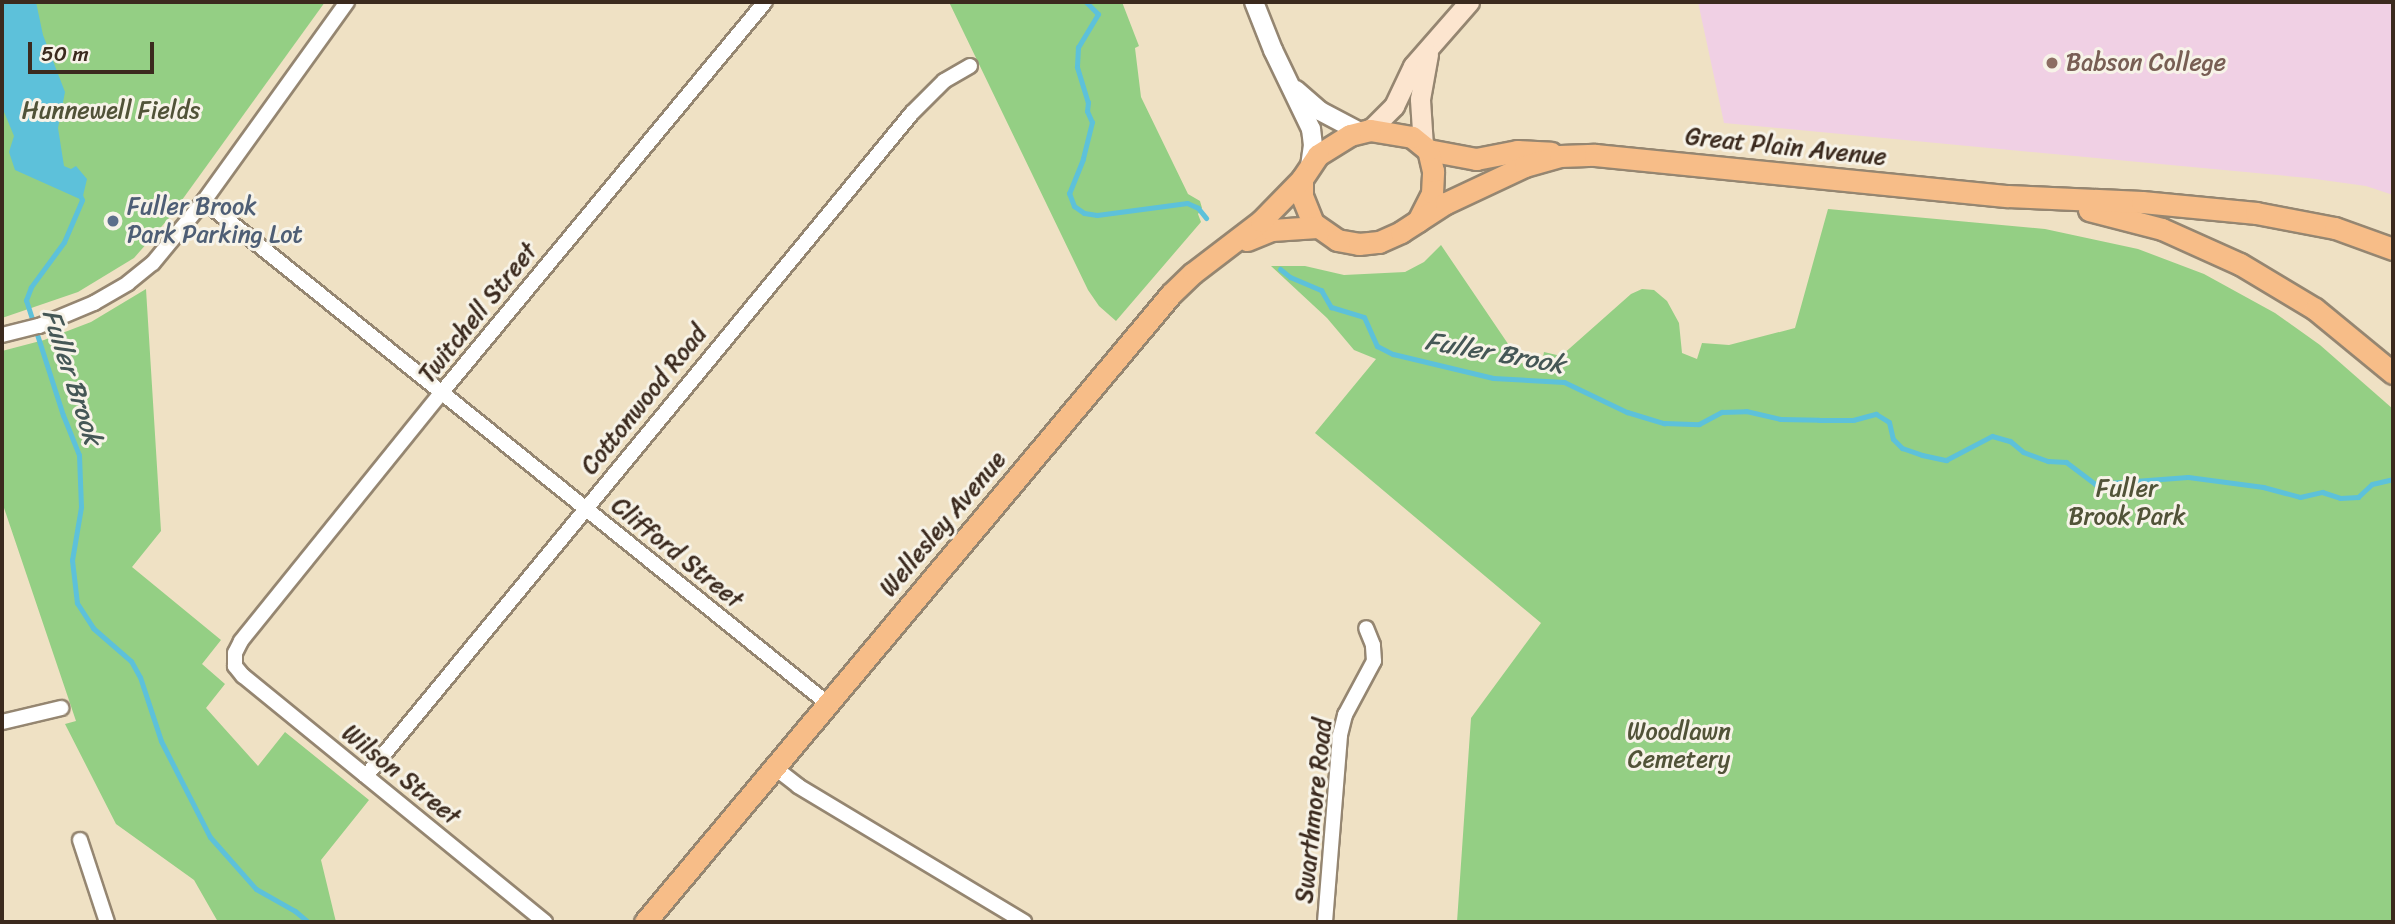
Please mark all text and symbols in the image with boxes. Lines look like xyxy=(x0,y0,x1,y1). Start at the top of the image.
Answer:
scale bar xyxy=(32,28,158,72)
text: 50 m xyxy=(41,35,89,73)
place label: Babson College xyxy=(2066,49,2226,77)
marker: Babson College xyxy=(2044,55,2060,71)
park label: Hunnewell Fields xyxy=(22,97,200,125)
street label: Great Plain Avenue xyxy=(1684,122,1888,172)
place label: Fuller Brook Park Parking Lot xyxy=(127,193,303,249)
marker: Fuller Brook Park Parking Lot xyxy=(105,213,121,229)
street label: Twitchell Street xyxy=(413,237,543,389)
water label: Fuller Brook xyxy=(35,305,109,449)
street label: Cottonwood Road xyxy=(575,320,713,480)
water label: Fuller Brook xyxy=(1423,325,1567,381)
street label: Wellesley Avenue xyxy=(874,446,1012,602)
park label: Fuller Brook Park xyxy=(2068,475,2186,531)
street label: Clifford Street xyxy=(606,491,748,615)
street label: Swarthmore Road xyxy=(1290,717,1338,905)
street label: Wilson Street xyxy=(336,718,466,832)
park label: Woodlawn Cemetery xyxy=(1627,718,1731,774)

